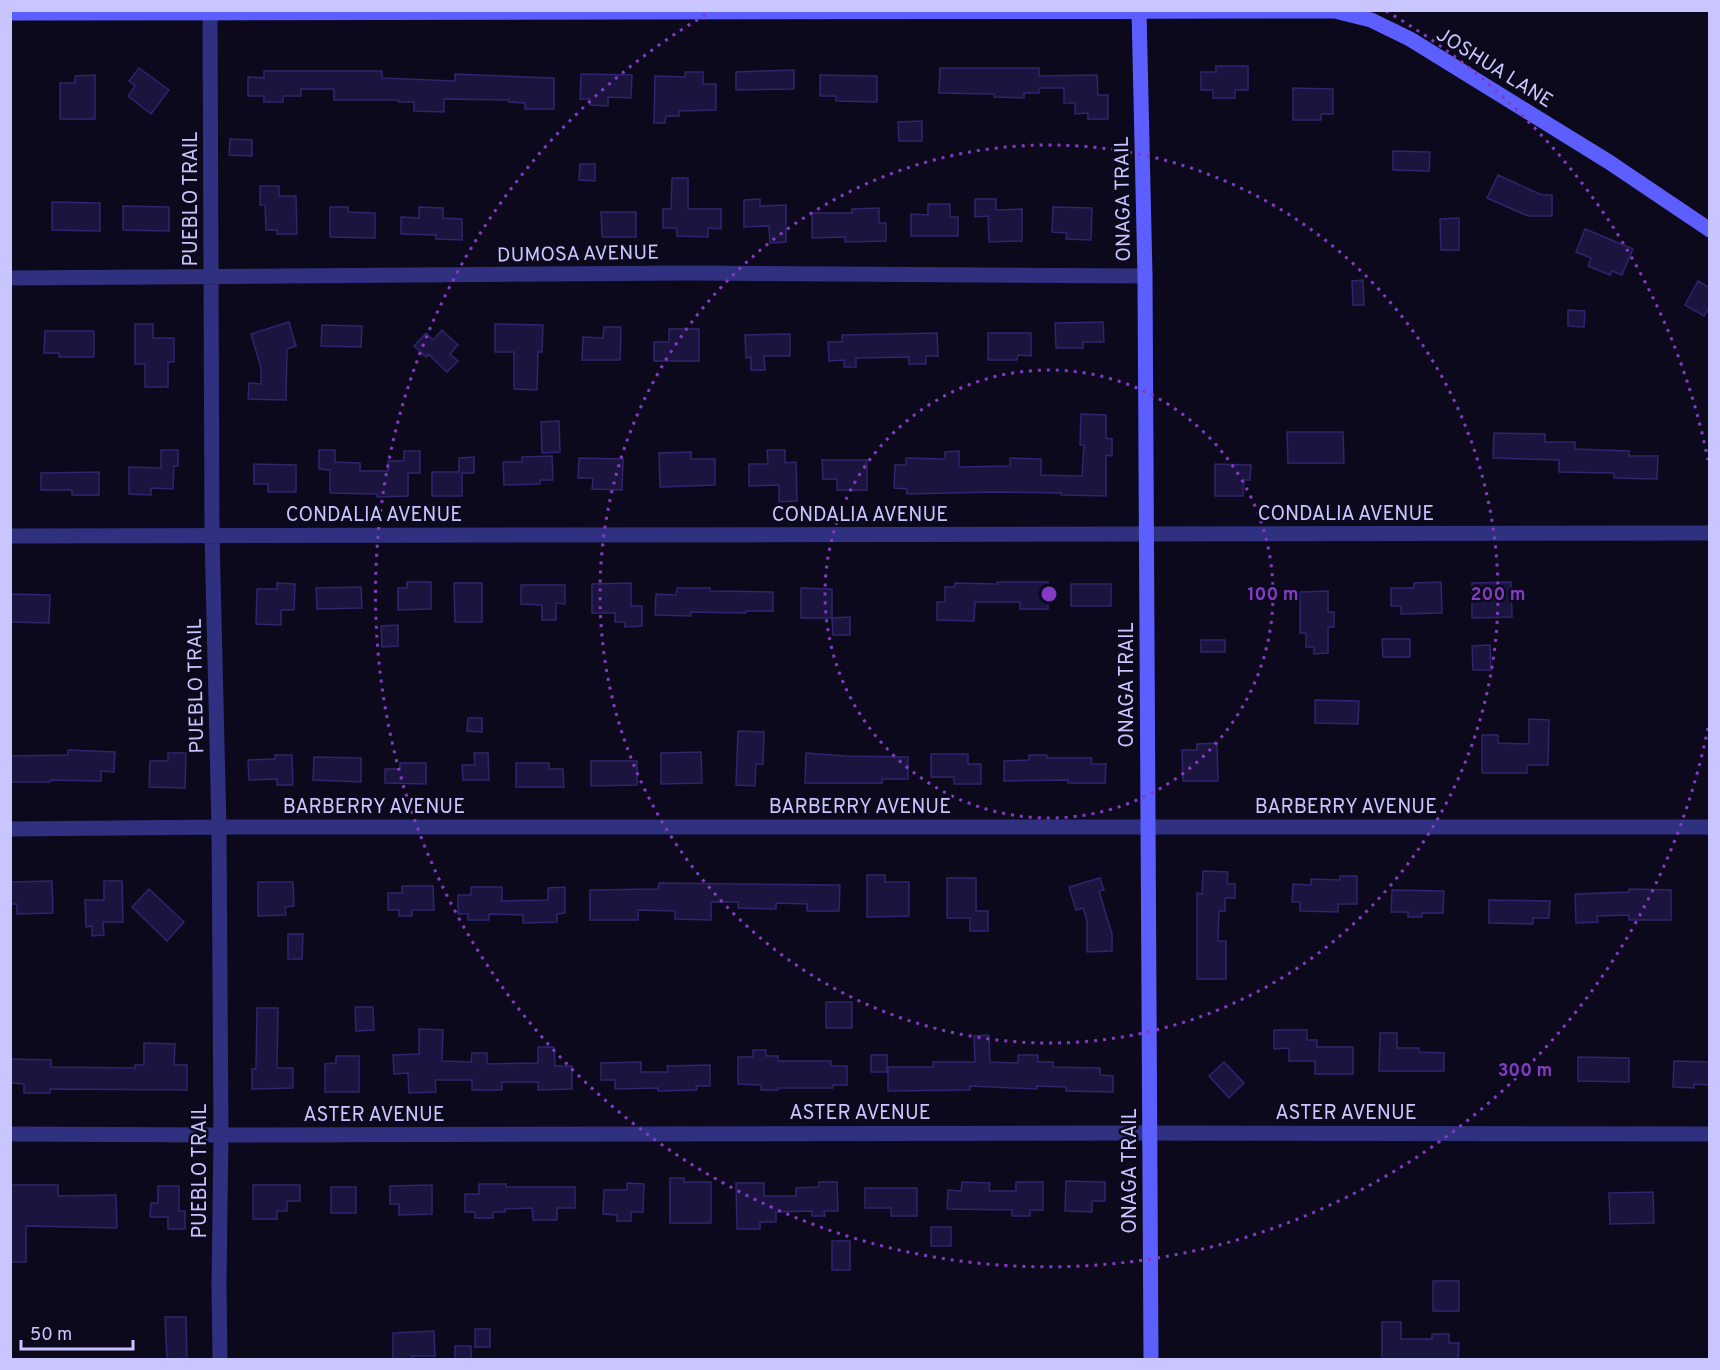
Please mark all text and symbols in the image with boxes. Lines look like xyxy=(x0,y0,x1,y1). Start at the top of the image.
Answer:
street label: JOSHUA LANE xyxy=(1431,22,1557,115)
street label: PUEBLO TRAIL xyxy=(179,131,205,267)
street label: ONAGA TRAIL xyxy=(1110,136,1138,262)
street label: DUMOSA AVENUE xyxy=(497,241,659,269)
street label: CONDALIA AVENUE xyxy=(1258,502,1434,528)
street label: CONDALIA AVENUE xyxy=(286,503,462,529)
street label: CONDALIA AVENUE xyxy=(772,503,948,529)
centre of rings xyxy=(1039,584,1059,604)
text: 100 m xyxy=(1247,584,1299,607)
text: 200 m xyxy=(1470,584,1526,607)
street label: PUEBLO TRAIL xyxy=(183,618,211,754)
street label: ONAGA TRAIL xyxy=(1115,622,1141,748)
street label: BARBERRY AVENUE xyxy=(283,795,465,821)
street label: BARBERRY AVENUE xyxy=(769,795,951,821)
street label: BARBERRY AVENUE xyxy=(1255,795,1437,821)
text: 300 m xyxy=(1498,1060,1552,1083)
street label: ASTER AVENUE xyxy=(789,1101,931,1127)
street label: ASTER AVENUE xyxy=(1275,1101,1417,1127)
street label: PUEBLO TRAIL xyxy=(188,1103,214,1239)
street label: ASTER AVENUE xyxy=(303,1103,445,1129)
street label: ONAGA TRAIL xyxy=(1118,1108,1144,1234)
scale bar xyxy=(21,1313,134,1351)
text: 50 m xyxy=(30,1324,72,1347)

